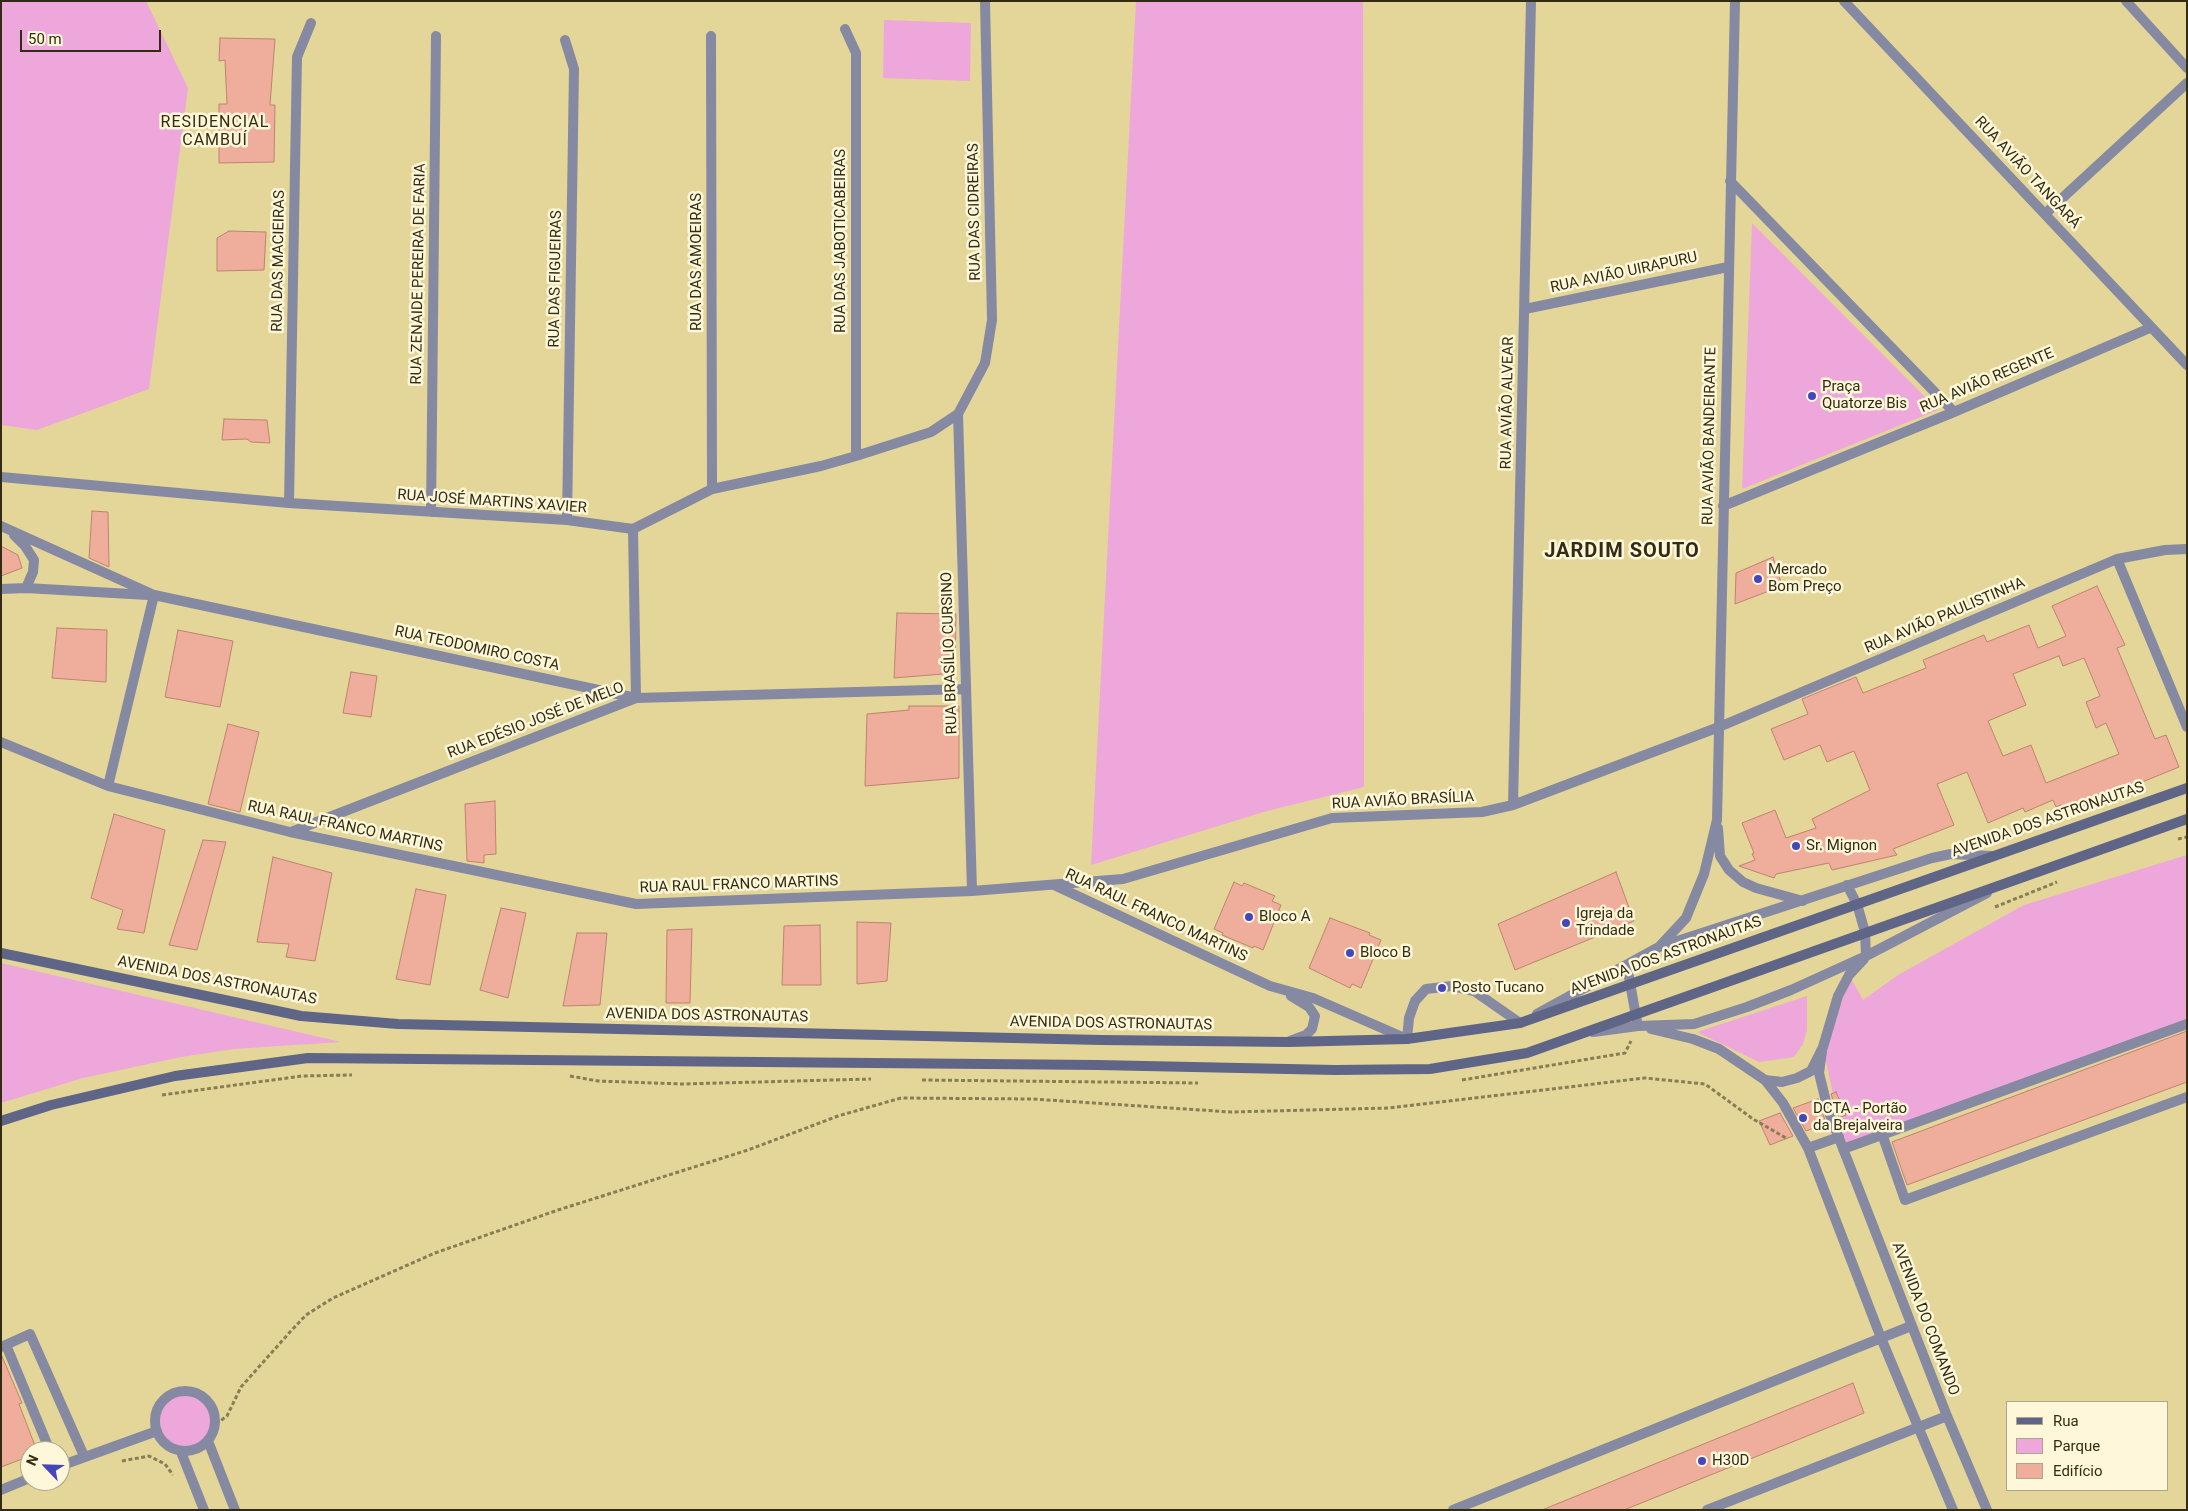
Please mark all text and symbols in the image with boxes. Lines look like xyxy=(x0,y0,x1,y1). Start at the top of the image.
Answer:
scale bar xyxy=(22,20,164,52)
text: 50 m xyxy=(28,30,62,48)
district label: RESIDENCIAL CAMBUÍ xyxy=(159,113,271,151)
street label: RUA AVIÃO TANGARÁ xyxy=(1970,113,2084,233)
street label: RUA DAS CIDREIRAS xyxy=(965,143,985,281)
street label: RUA DAS JABOTICABEIRAS xyxy=(832,149,850,333)
street label: RUA ZENAIDE PEREIRA DE FARIA xyxy=(408,163,430,385)
street label: RUA DAS MACIEIRAS xyxy=(269,190,289,332)
street label: RUA DAS AMOEIRAS xyxy=(688,193,706,331)
street label: RUA DAS FIGUEIRAS xyxy=(546,210,566,348)
street label: RUA AVIÃO UIRAPURU xyxy=(1549,249,1699,297)
street label: RUA AVIÃO ALVEAR xyxy=(1498,337,1518,469)
street label: RUA AVIÃO REGENTE xyxy=(1917,345,2057,417)
street label: RUA AVIÃO BANDEIRANTE xyxy=(1699,347,1721,525)
place label: Praça Quatorze Bis xyxy=(1822,378,1907,413)
marker: Praça Quatorze Bis xyxy=(1806,390,1818,402)
street label: RUA JOSÉ MARTINS XAVIER xyxy=(397,486,587,518)
district label: JARDIM SOUTO xyxy=(1543,540,1701,564)
place label: Mercado Bom Preço xyxy=(1768,561,1842,596)
street label: RUA BRASÍLIO CURSINO xyxy=(938,571,962,735)
marker: Mercado Bom Preço xyxy=(1752,573,1764,585)
street label: RUA AVIÃO PAULISTINHA xyxy=(1862,574,2028,658)
street label: RUA TEODOMIRO COSTA xyxy=(393,623,561,675)
street label: RUA EDÉSIO JOSÉ DE MELO xyxy=(445,679,627,763)
street label: AVENIDA DOS ASTRONAUTAS xyxy=(1949,779,2147,861)
street label: RUA AVIÃO BRASÍLIA xyxy=(1331,788,1475,814)
street label: RUA RAUL FRANCO MARTINS xyxy=(246,798,444,856)
place label: Sr. Mignon xyxy=(1806,837,1877,855)
marker: Sr. Mignon xyxy=(1790,840,1802,852)
street label: RUA RAUL FRANCO MARTINS xyxy=(1062,866,1250,966)
street label: RUA RAUL FRANCO MARTINS xyxy=(639,873,839,897)
place label: Igreja da Trindade xyxy=(1576,905,1634,940)
place label: Bloco A xyxy=(1259,908,1310,926)
marker: Bloco A xyxy=(1243,911,1255,923)
street label: AVENIDA DOS ASTRONAUTAS xyxy=(1568,913,1764,999)
marker: Igreja da Trindade xyxy=(1560,917,1572,929)
place label: Bloco B xyxy=(1360,944,1411,962)
marker: Bloco B xyxy=(1344,947,1356,959)
street label: AVENIDA DOS ASTRONAUTAS xyxy=(116,953,318,1009)
place label: Posto Tucano xyxy=(1452,979,1544,997)
marker: Posto Tucano xyxy=(1436,982,1448,994)
street label: AVENIDA DOS ASTRONAUTAS xyxy=(606,1005,808,1027)
street label: AVENIDA DOS ASTRONAUTAS xyxy=(1010,1013,1212,1035)
place label: DCTA - Portão da Brejalveira xyxy=(1813,1100,1907,1135)
marker: DCTA - Portão da Brejalveira xyxy=(1797,1112,1809,1124)
street label: AVENIDA DO COMANDO xyxy=(1887,1240,1963,1398)
legend xyxy=(2006,1401,2168,1491)
text: Rua xyxy=(2053,1412,2079,1430)
text: Parque xyxy=(2053,1437,2100,1455)
north arrow xyxy=(20,1441,70,1491)
place label: H30D xyxy=(1712,1452,1749,1470)
text: N xyxy=(23,1453,42,1468)
marker: H30D xyxy=(1696,1455,1708,1467)
text: Edifício xyxy=(2053,1462,2102,1480)

